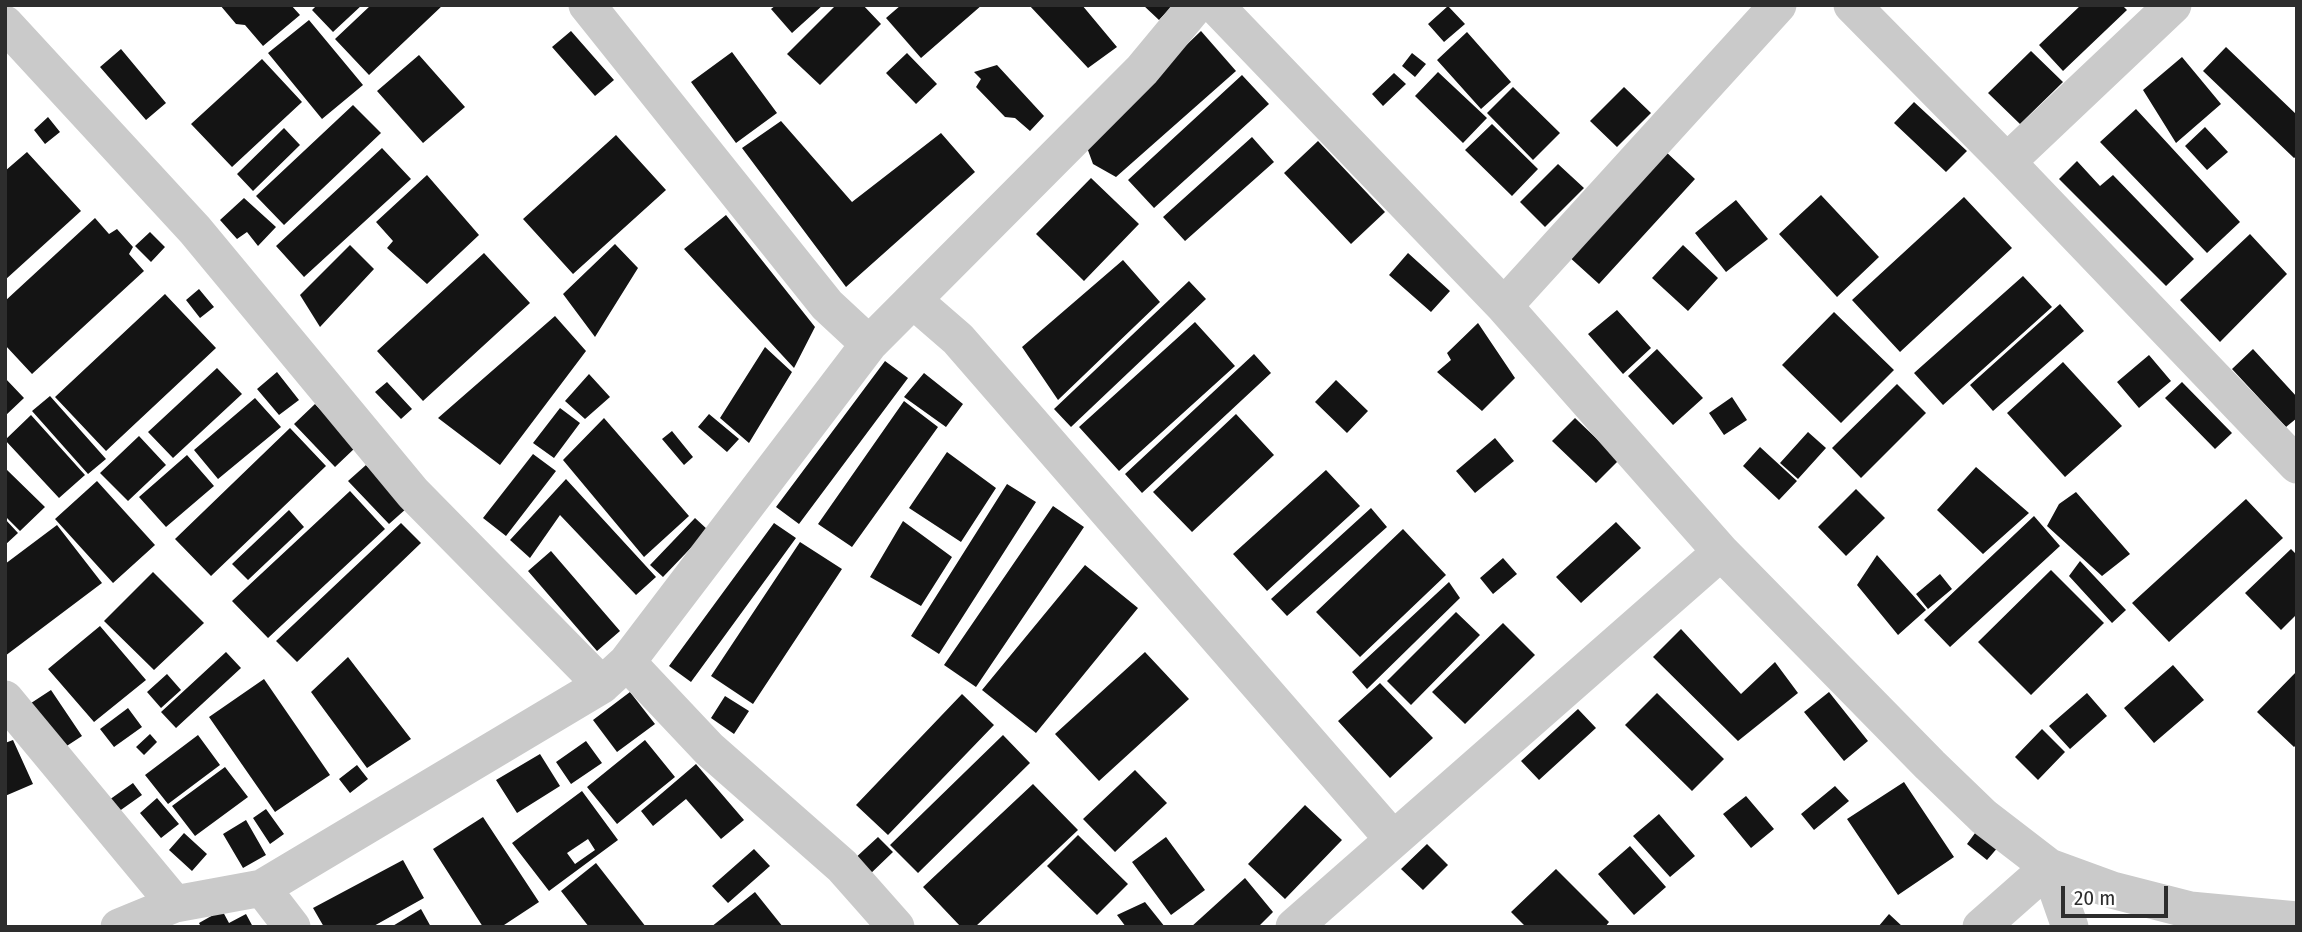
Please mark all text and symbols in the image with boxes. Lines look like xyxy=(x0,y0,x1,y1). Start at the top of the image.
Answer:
scale bar xyxy=(2064,872,2171,916)
text: 20 m xyxy=(2074,885,2115,911)

